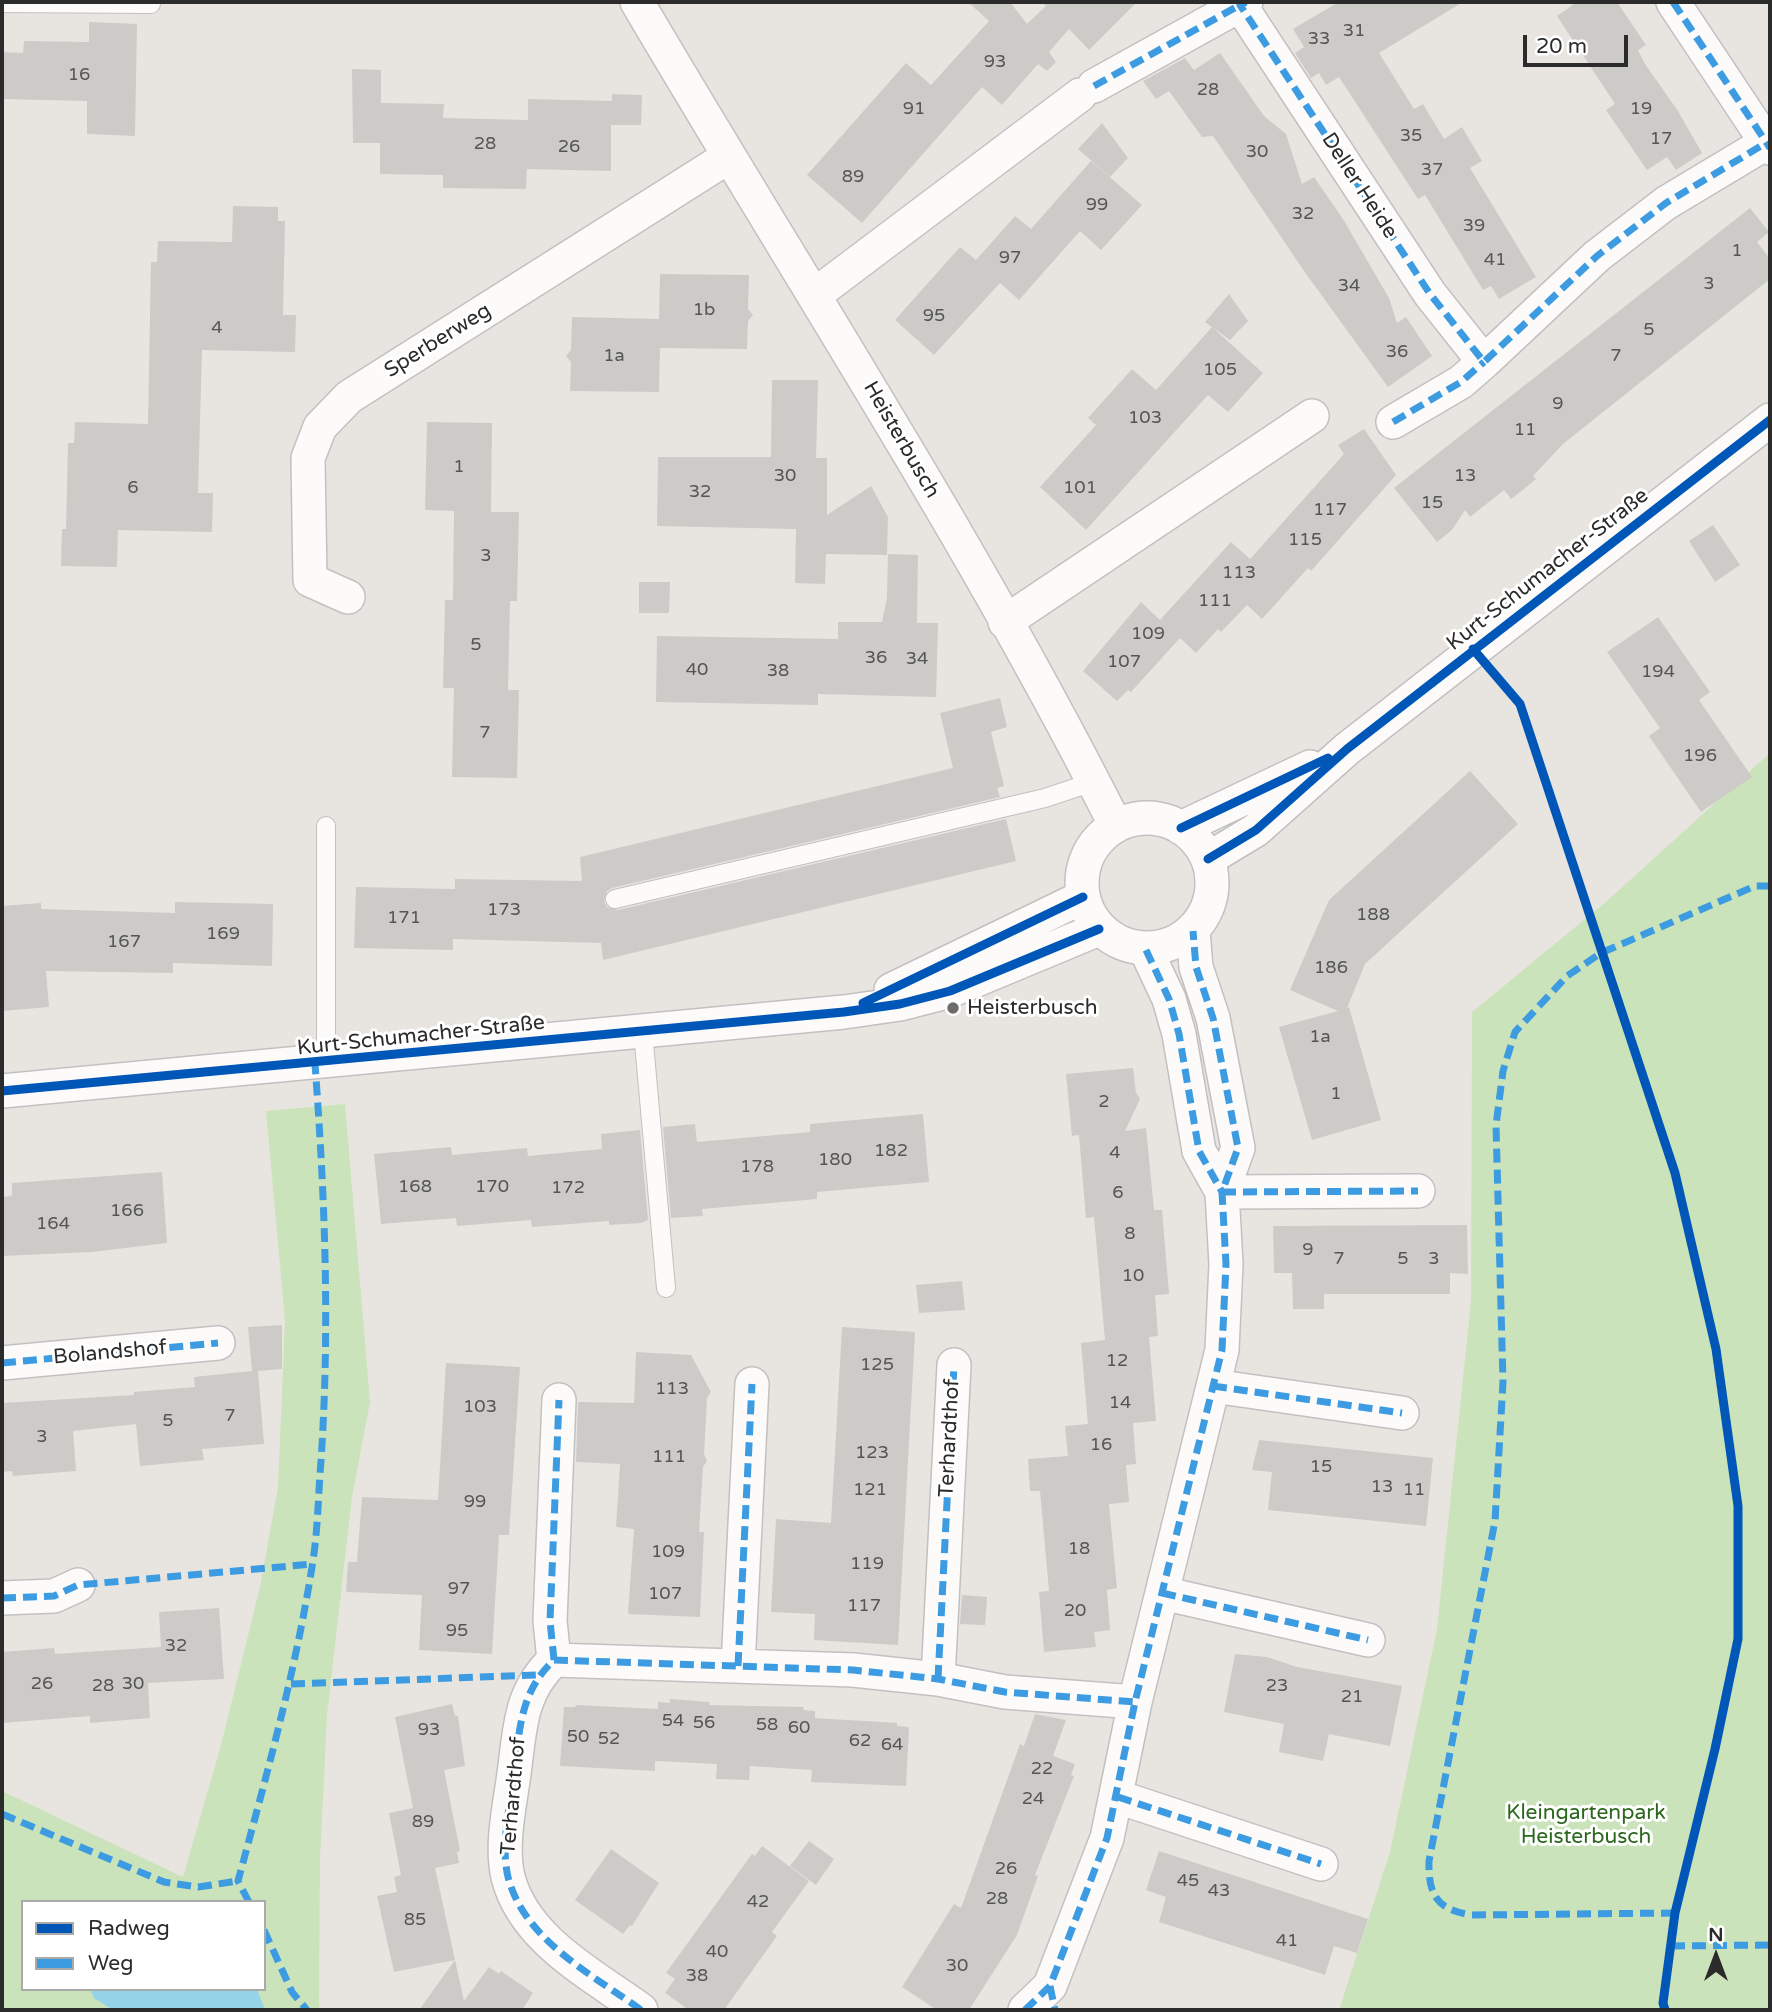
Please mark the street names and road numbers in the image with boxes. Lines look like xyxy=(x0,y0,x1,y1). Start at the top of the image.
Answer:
street label: Deller Heide xyxy=(1316,128,1402,244)
street label: Sperberweg xyxy=(380,298,496,384)
street label: Heisterbusch xyxy=(857,377,945,503)
street label: Kurt-Schumacher-Straße xyxy=(1442,483,1654,657)
street label: Kurt-Schumacher-Straße xyxy=(296,1010,546,1062)
street label: Bolandshof xyxy=(52,1335,168,1371)
street label: Terhardthof xyxy=(934,1378,966,1498)
street label: Terhardthof xyxy=(496,1736,532,1856)

